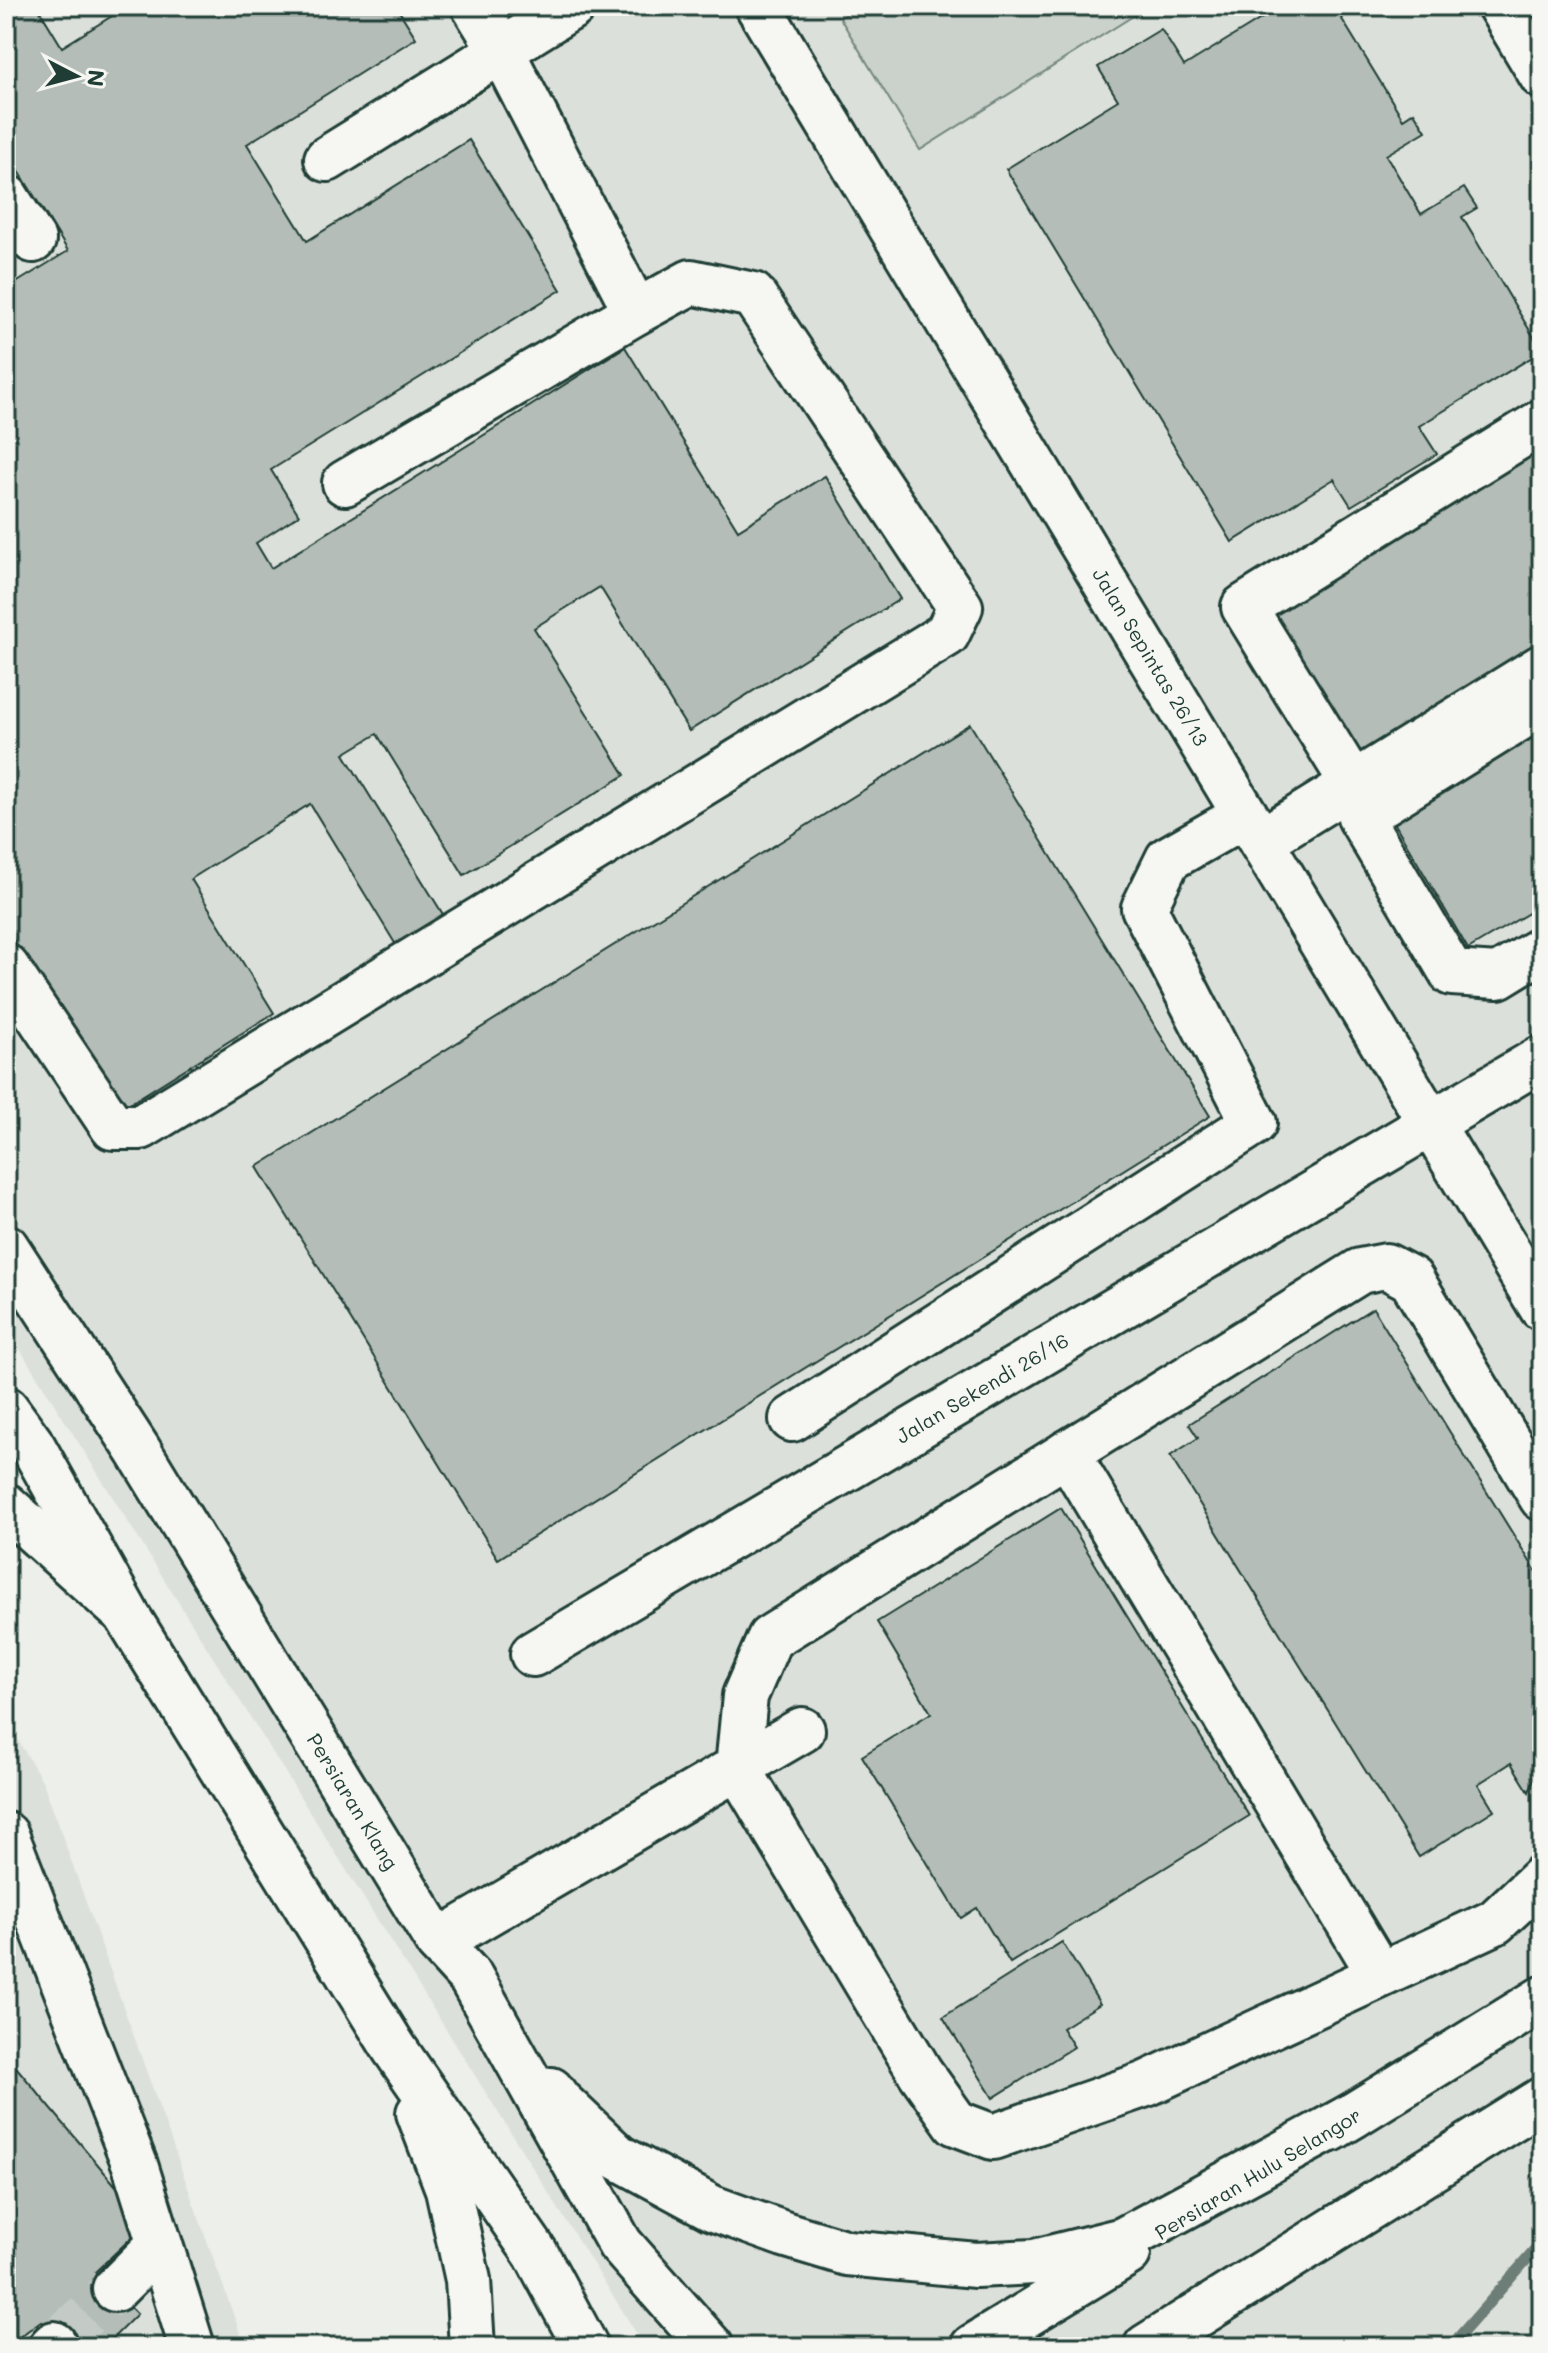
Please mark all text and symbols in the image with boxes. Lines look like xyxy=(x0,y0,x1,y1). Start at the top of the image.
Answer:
north arrow xyxy=(36,36,116,116)
text: N xyxy=(81,68,112,88)
street label: Jalan Sepintas 26/13 xyxy=(1087,563,1215,750)
street label: Jalan Sekendi 26/16 xyxy=(891,1327,1073,1449)
street label: Persiaran Klang xyxy=(302,1728,405,1874)
street label: Persiaran Hulu Selangor xyxy=(1150,2101,1365,2245)

